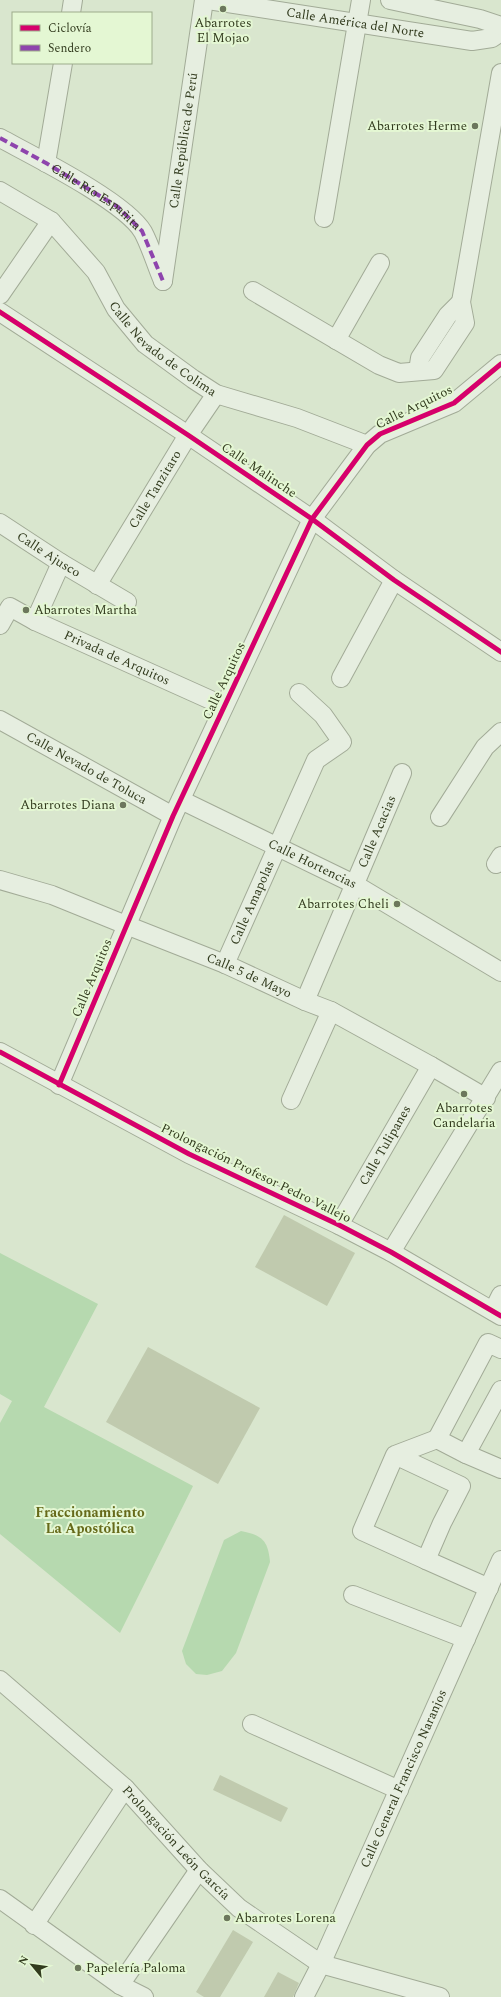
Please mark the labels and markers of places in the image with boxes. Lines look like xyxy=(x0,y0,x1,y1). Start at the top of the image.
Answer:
marker: Abarrotes El Mojao xyxy=(218,4,228,14)
place label: Abarrotes El Mojao xyxy=(194,13,252,48)
place label: Abarrotes Herme xyxy=(367,116,467,136)
marker: Abarrotes Herme xyxy=(470,121,480,131)
place label: Abarrotes Martha xyxy=(34,600,137,620)
marker: Abarrotes Martha xyxy=(21,605,31,615)
place label: Abarrotes Diana xyxy=(20,795,116,815)
marker: Abarrotes Diana xyxy=(118,800,128,810)
place label: Abarrotes Cheli xyxy=(298,894,389,914)
marker: Abarrotes Cheli xyxy=(392,899,402,909)
marker: Abarrotes Candelaria xyxy=(459,1089,469,1099)
place label: Abarrotes Candelaria xyxy=(433,1098,496,1133)
place label: Abarrotes Lorena xyxy=(235,1908,336,1928)
marker: Abarrotes Lorena xyxy=(222,1913,232,1923)
place label: Papelería Paloma xyxy=(86,1958,186,1978)
marker: Papelería Paloma xyxy=(73,1963,83,1973)

